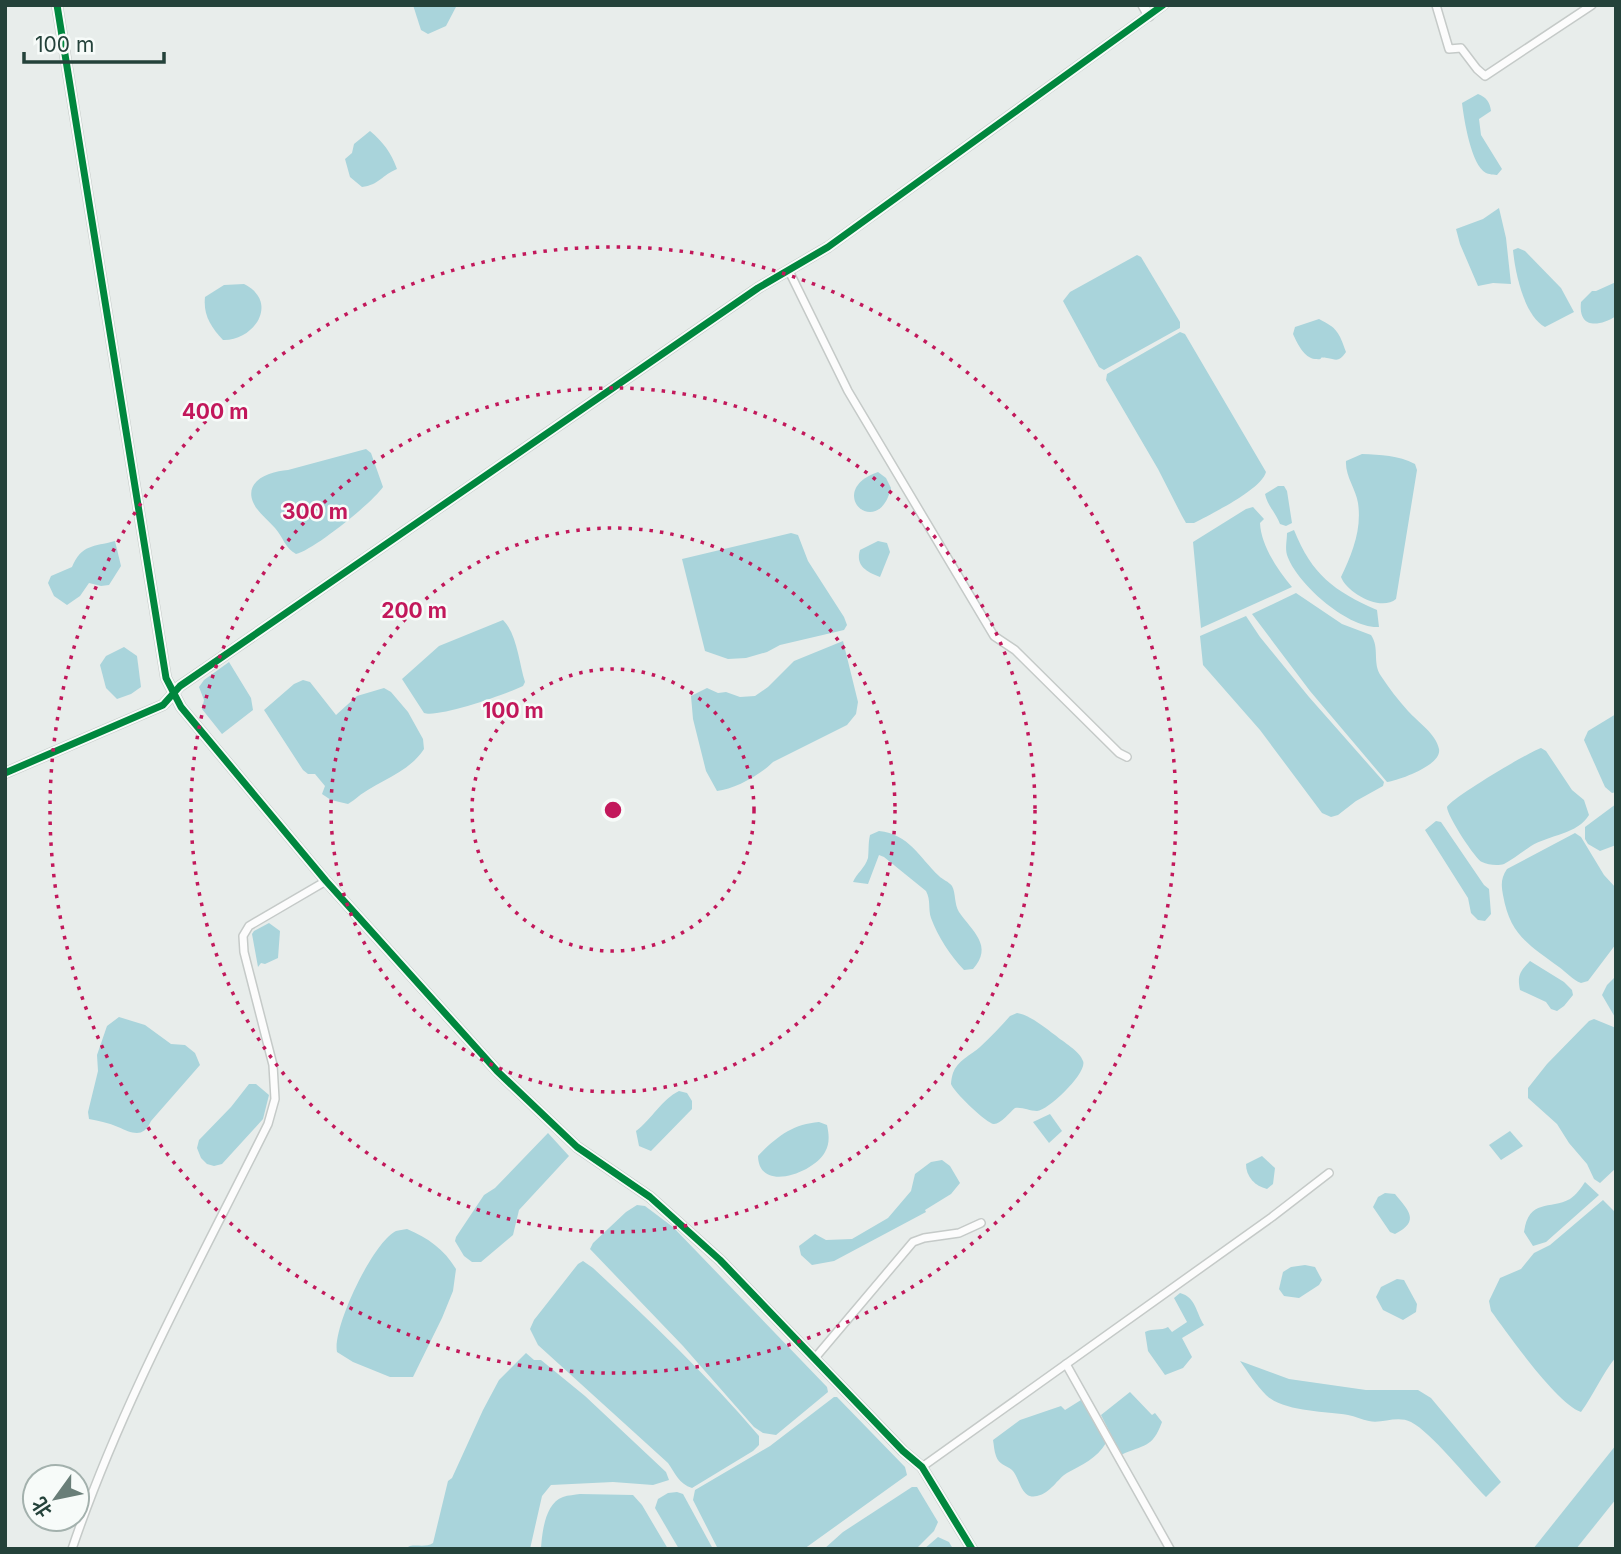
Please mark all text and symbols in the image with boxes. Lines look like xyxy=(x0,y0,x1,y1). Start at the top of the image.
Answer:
scale bar xyxy=(24,21,164,65)
text: 100 m xyxy=(35,32,94,57)
text: 400 m xyxy=(182,399,248,424)
text: 300 m xyxy=(282,499,348,524)
text: 200 m xyxy=(381,598,447,623)
text: 100 m xyxy=(482,698,544,723)
centre of rings xyxy=(601,798,625,822)
north arrow xyxy=(21,1463,91,1533)
text: 北 xyxy=(27,1493,57,1521)

